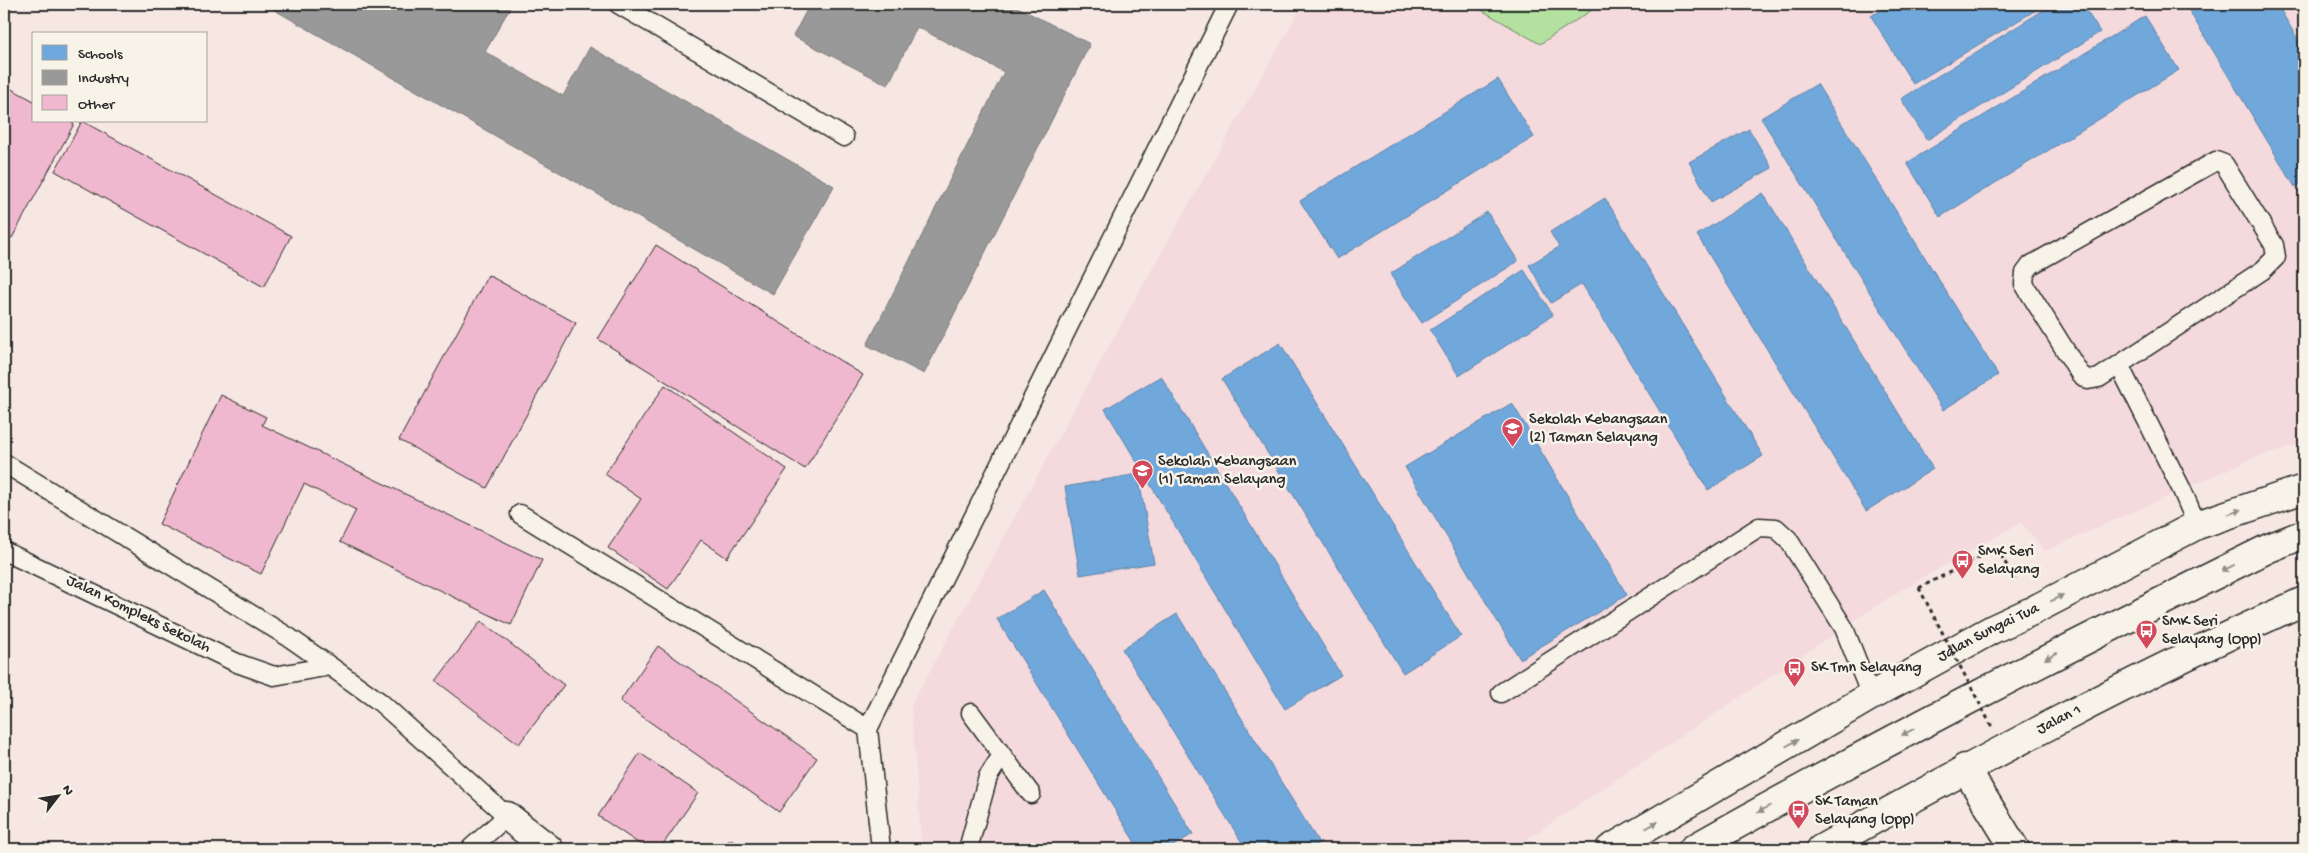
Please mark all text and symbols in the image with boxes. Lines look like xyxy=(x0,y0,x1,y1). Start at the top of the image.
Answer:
legend xyxy=(32,32,208,122)
text: Schools xyxy=(78,46,123,64)
text: Industry xyxy=(78,70,130,88)
text: Other xyxy=(78,96,116,114)
place label: Sekolah Kebangsaan (2) Taman Selayang xyxy=(1529,411,1668,448)
school or university icon: Sekolah Kebangsaan (2) Taman Selayang xyxy=(1501,417,1525,448)
place label: Sekolah Kebangsaan (1) Taman Selayang xyxy=(1158,453,1297,490)
school or university icon: Sekolah Kebangsaan (1) Taman Selayang xyxy=(1130,459,1154,490)
one-way arrow xyxy=(2227,508,2242,515)
place label: SMK Seri Selayang xyxy=(1978,543,2040,580)
bus stop icon: SMK Seri Selayang xyxy=(1950,549,1974,580)
one-way arrow xyxy=(2221,564,2235,572)
street label: Jalan Kompleks Sekolah xyxy=(63,572,214,658)
one-way arrow xyxy=(2050,594,2065,602)
street label: Jalan Sungai Tua xyxy=(1935,599,2044,667)
place label: SMK Seri Selayang (Opp) xyxy=(2162,613,2262,650)
bus stop icon: SMK Seri Selayang (Opp) xyxy=(2134,619,2158,650)
one-way arrow xyxy=(2044,652,2059,661)
bus stop icon: SK Tmn Selayang xyxy=(1783,656,1807,687)
place label: SK Tmn Selayang xyxy=(1811,659,1921,678)
street label: Jalan 1 xyxy=(2034,701,2085,739)
one-way arrow xyxy=(1900,728,1915,736)
one-way arrow xyxy=(1785,738,1799,747)
north arrow xyxy=(32,770,82,820)
text: N xyxy=(57,782,77,799)
place label: SK Taman Selayang (Opp) xyxy=(1815,793,1915,830)
bus stop icon: SK Taman Selayang (Opp) xyxy=(1787,799,1811,830)
one-way arrow xyxy=(1757,805,1772,813)
one-way arrow xyxy=(1645,820,1658,829)

